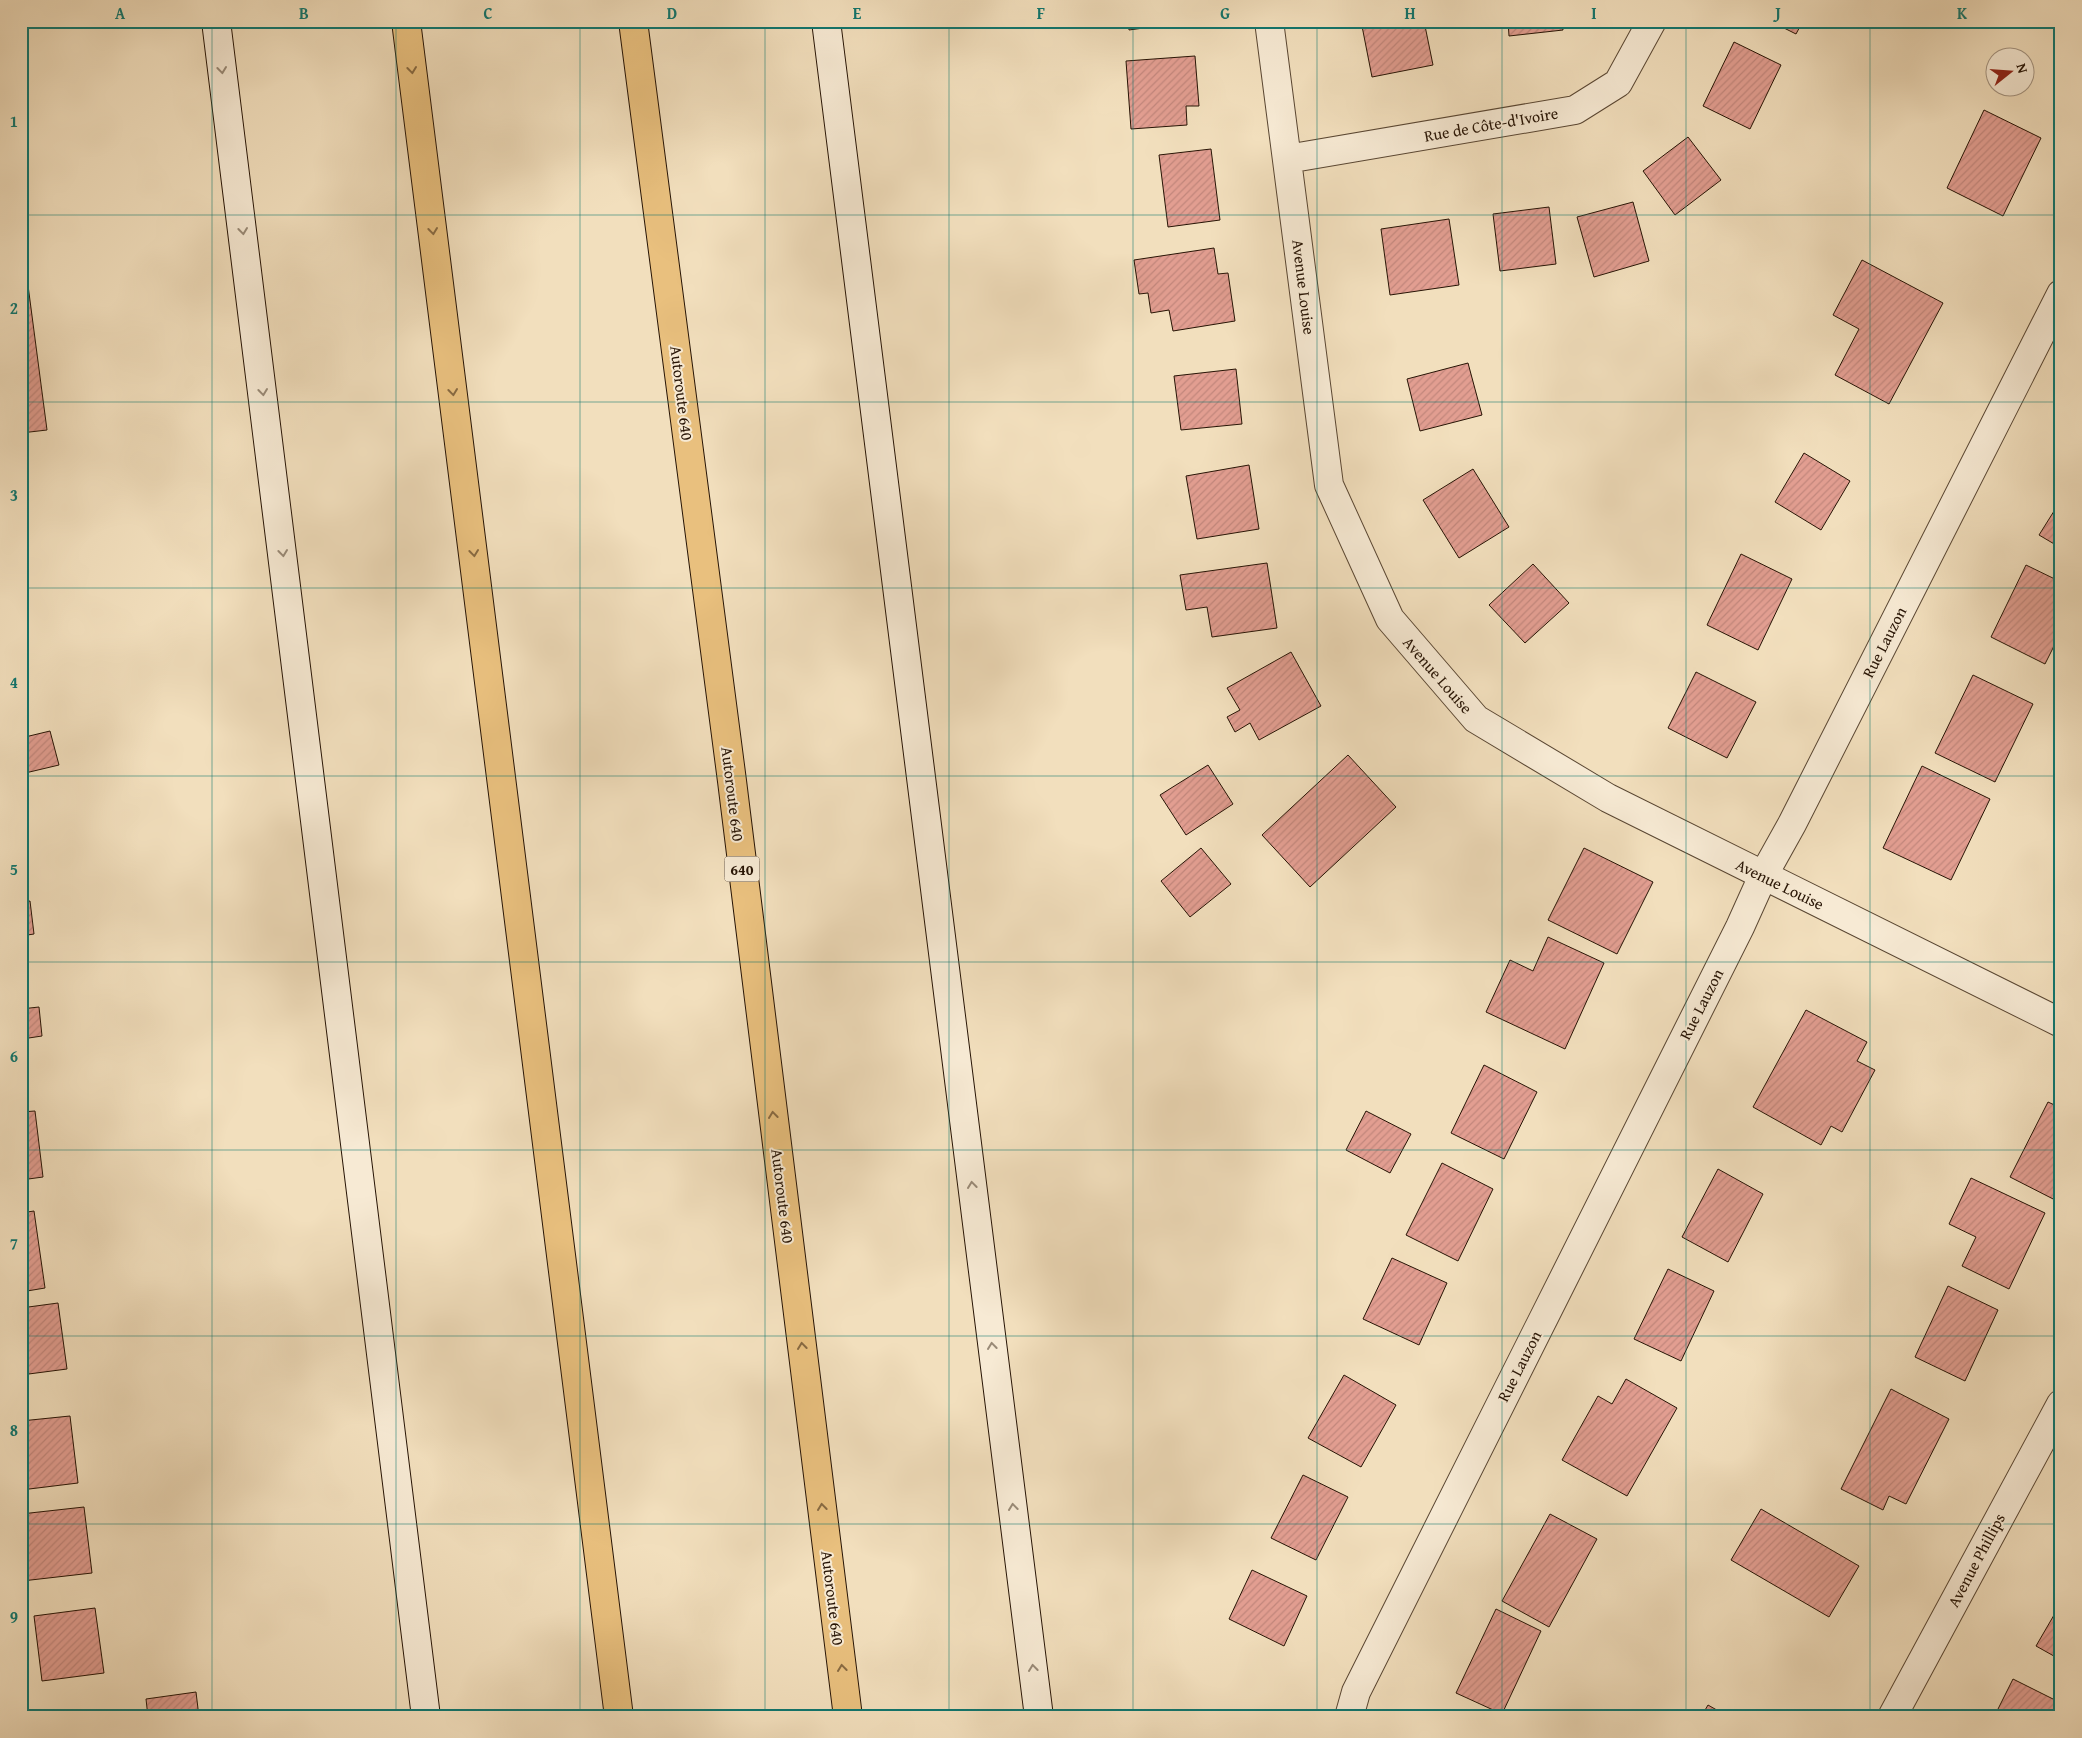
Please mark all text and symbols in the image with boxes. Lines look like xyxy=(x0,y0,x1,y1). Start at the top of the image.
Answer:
text: A xyxy=(115,1,126,25)
text: B xyxy=(299,1,309,25)
text: C xyxy=(483,1,493,25)
text: D xyxy=(667,1,677,25)
text: E xyxy=(853,1,862,25)
text: F xyxy=(1037,1,1045,25)
text: G xyxy=(1220,1,1230,25)
text: H xyxy=(1404,1,1416,25)
text: I xyxy=(1591,1,1597,25)
text: J xyxy=(1772,1,1781,25)
text: K xyxy=(1957,1,1968,25)
north arrow xyxy=(1984,48,2034,98)
text: N xyxy=(2012,61,2034,76)
one-way arrow xyxy=(217,65,227,74)
one-way arrow xyxy=(406,66,417,74)
street label: Rue de Côte-d'Ivoire xyxy=(1422,100,1560,148)
text: 1 xyxy=(10,109,18,133)
one-way arrow xyxy=(237,227,248,235)
one-way arrow xyxy=(427,227,438,235)
street label: Avenue Louise xyxy=(1286,238,1322,336)
text: 2 xyxy=(10,296,18,320)
street label: Autoroute 640 xyxy=(664,344,700,442)
one-way arrow xyxy=(257,388,268,396)
one-way arrow xyxy=(447,388,458,396)
text: 3 xyxy=(10,483,18,507)
one-way arrow xyxy=(468,549,478,558)
one-way arrow xyxy=(277,550,288,558)
street label: Rue Lauzon xyxy=(1856,602,1912,682)
street label: Avenue Louise xyxy=(1398,631,1478,719)
text: 4 xyxy=(10,670,18,694)
street label: Autoroute 640 xyxy=(715,745,751,843)
street label: Avenue Louise xyxy=(1732,852,1828,916)
road number: 640 xyxy=(724,856,760,882)
text: 5 xyxy=(10,857,18,881)
street label: Rue Lauzon xyxy=(1673,964,1729,1044)
text: 6 xyxy=(10,1044,18,1068)
one-way arrow xyxy=(768,1111,779,1119)
street label: Autoroute 640 xyxy=(765,1147,801,1245)
one-way arrow xyxy=(967,1180,978,1188)
text: 7 xyxy=(10,1231,18,1255)
street label: Rue Lauzon xyxy=(1491,1326,1547,1406)
one-way arrow xyxy=(797,1342,808,1350)
one-way arrow xyxy=(987,1342,998,1350)
text: 8 xyxy=(10,1418,18,1442)
one-way arrow xyxy=(817,1503,828,1511)
one-way arrow xyxy=(1008,1503,1019,1511)
street label: Avenue Phillips xyxy=(1941,1509,2011,1611)
street label: Autoroute 640 xyxy=(815,1549,851,1647)
text: 9 xyxy=(10,1605,18,1629)
one-way arrow xyxy=(837,1664,848,1672)
one-way arrow xyxy=(1028,1664,1039,1672)

